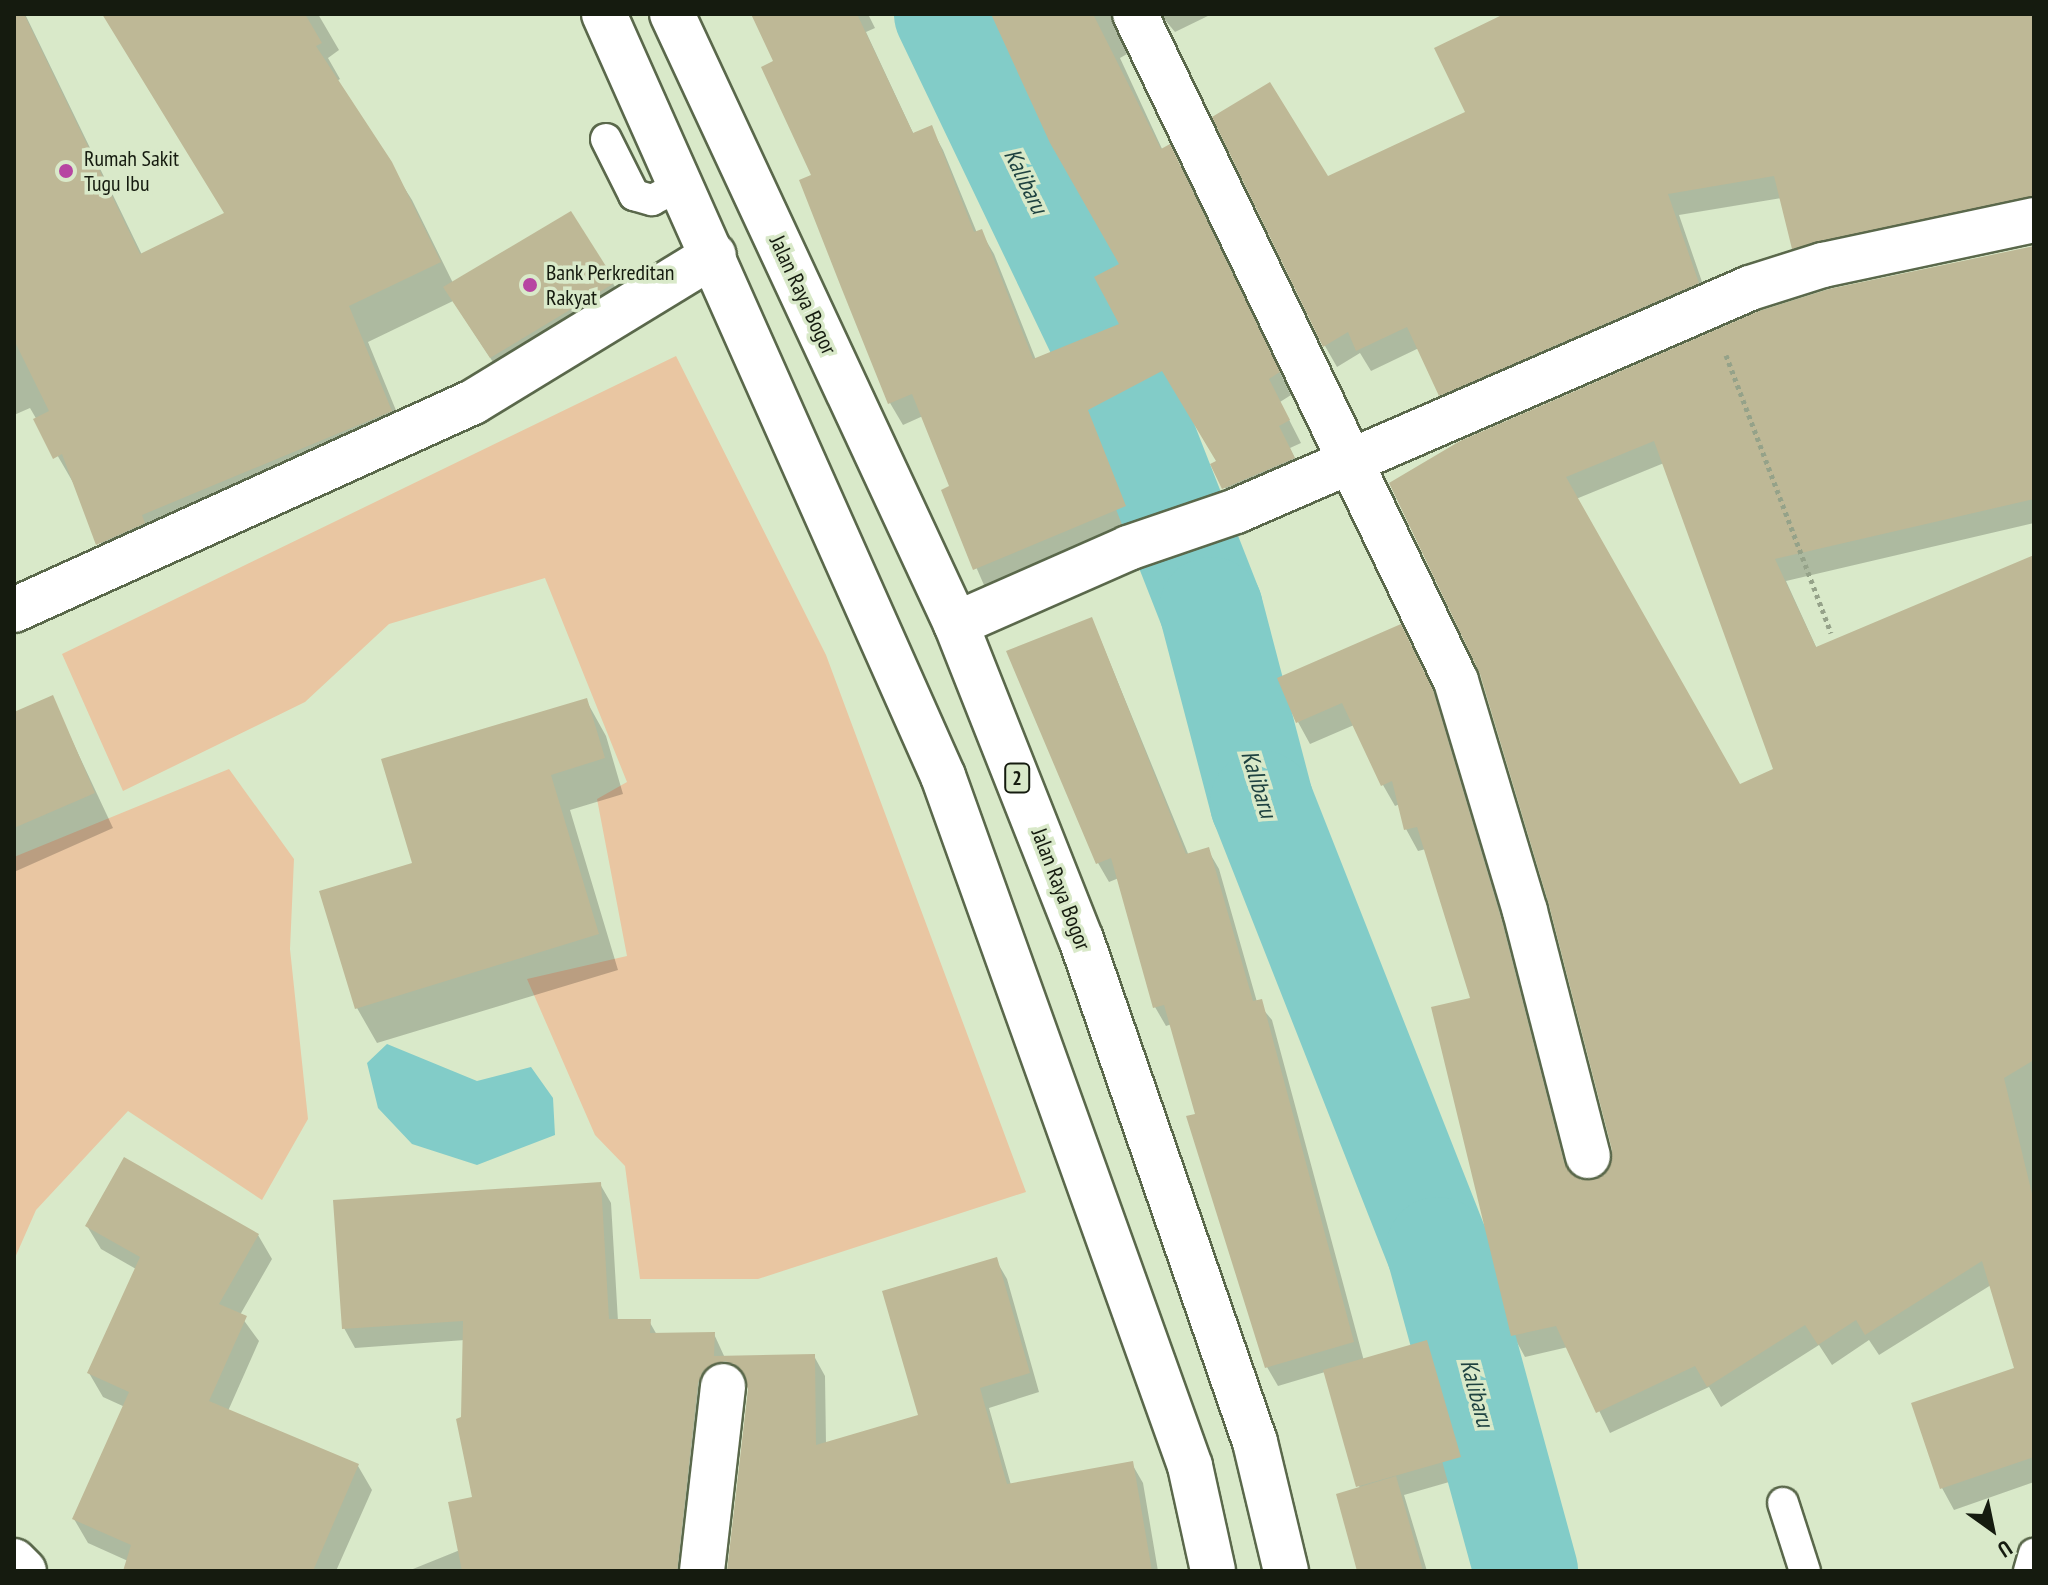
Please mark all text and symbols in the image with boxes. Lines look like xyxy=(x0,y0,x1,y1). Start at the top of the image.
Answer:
water label: Kalibaru xyxy=(998,144,1054,218)
place label: Rumah Sakit Tugu Ibu xyxy=(84,145,179,196)
marker: Rumah Sakit Tugu Ibu xyxy=(55,160,77,182)
street label: Jalan Raya Bogor xyxy=(764,231,842,359)
place label: Bank Perkreditan Rakyat xyxy=(546,259,675,310)
marker: Bank Perkreditan Rakyat xyxy=(521,276,539,294)
water label: Kalibaru xyxy=(1235,747,1283,821)
road number: 2 xyxy=(1003,762,1031,794)
street label: Jalan Raya Bogor xyxy=(1026,824,1096,954)
water label: Kalibaru xyxy=(1454,1356,1500,1430)
north arrow xyxy=(1952,1489,2032,1569)
text: U xyxy=(1993,1534,2017,1564)

